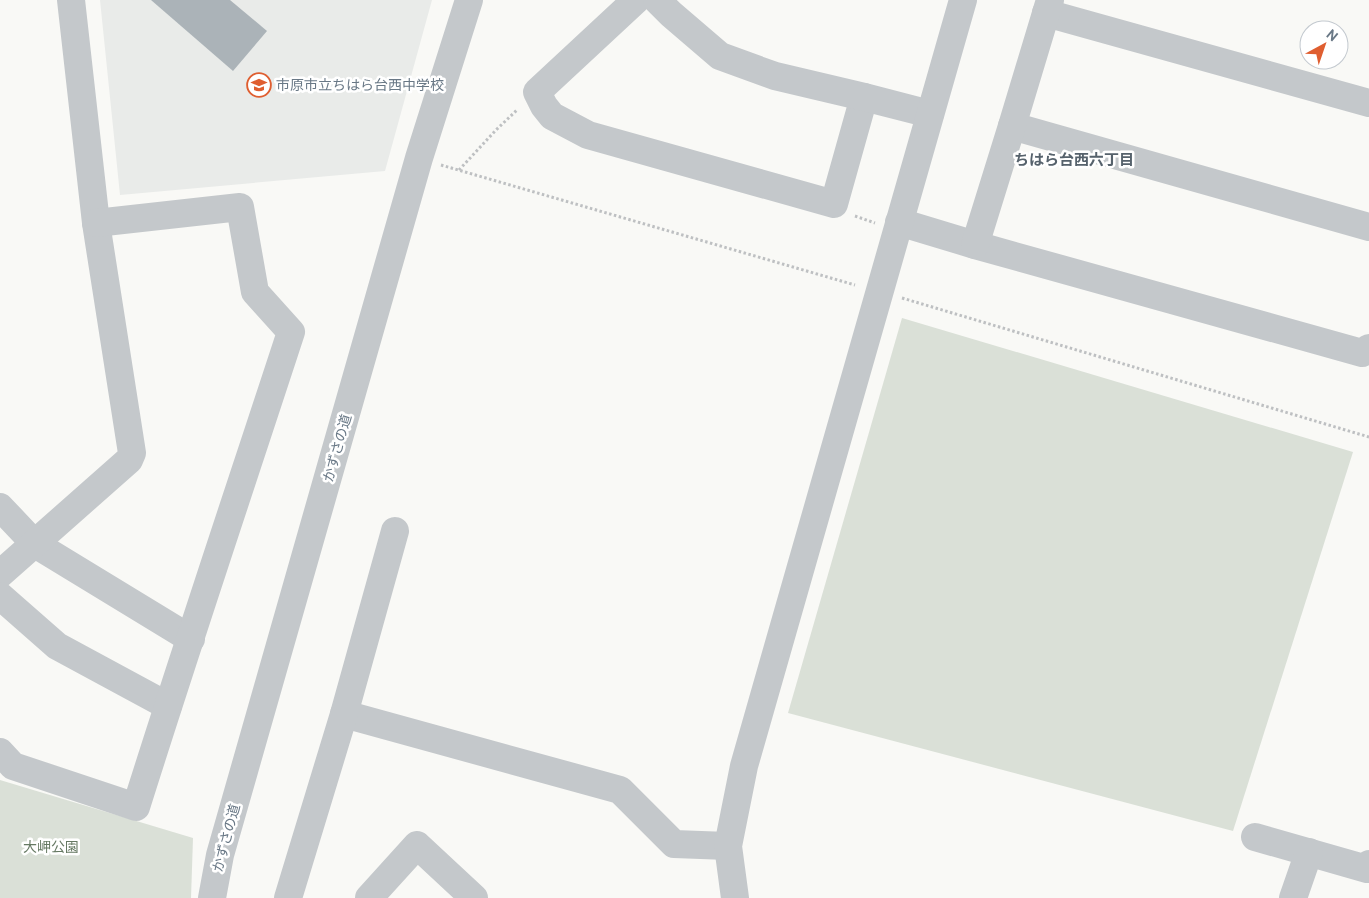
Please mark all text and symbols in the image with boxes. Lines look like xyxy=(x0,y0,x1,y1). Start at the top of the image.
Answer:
north arrow xyxy=(1299,20,1349,70)
text: N xyxy=(1322,26,1341,46)
school or university icon: 市原市立ちはら台西中学校 xyxy=(246,72,272,98)
place label: 市原市立ちはら台西中学校 xyxy=(276,77,444,95)
district label: ちはら台西六丁目 xyxy=(1014,152,1134,171)
street label: かずさの道 xyxy=(321,412,356,484)
street label: かずさの道 xyxy=(210,802,245,874)
park label: 大岬公園 xyxy=(23,840,79,857)

